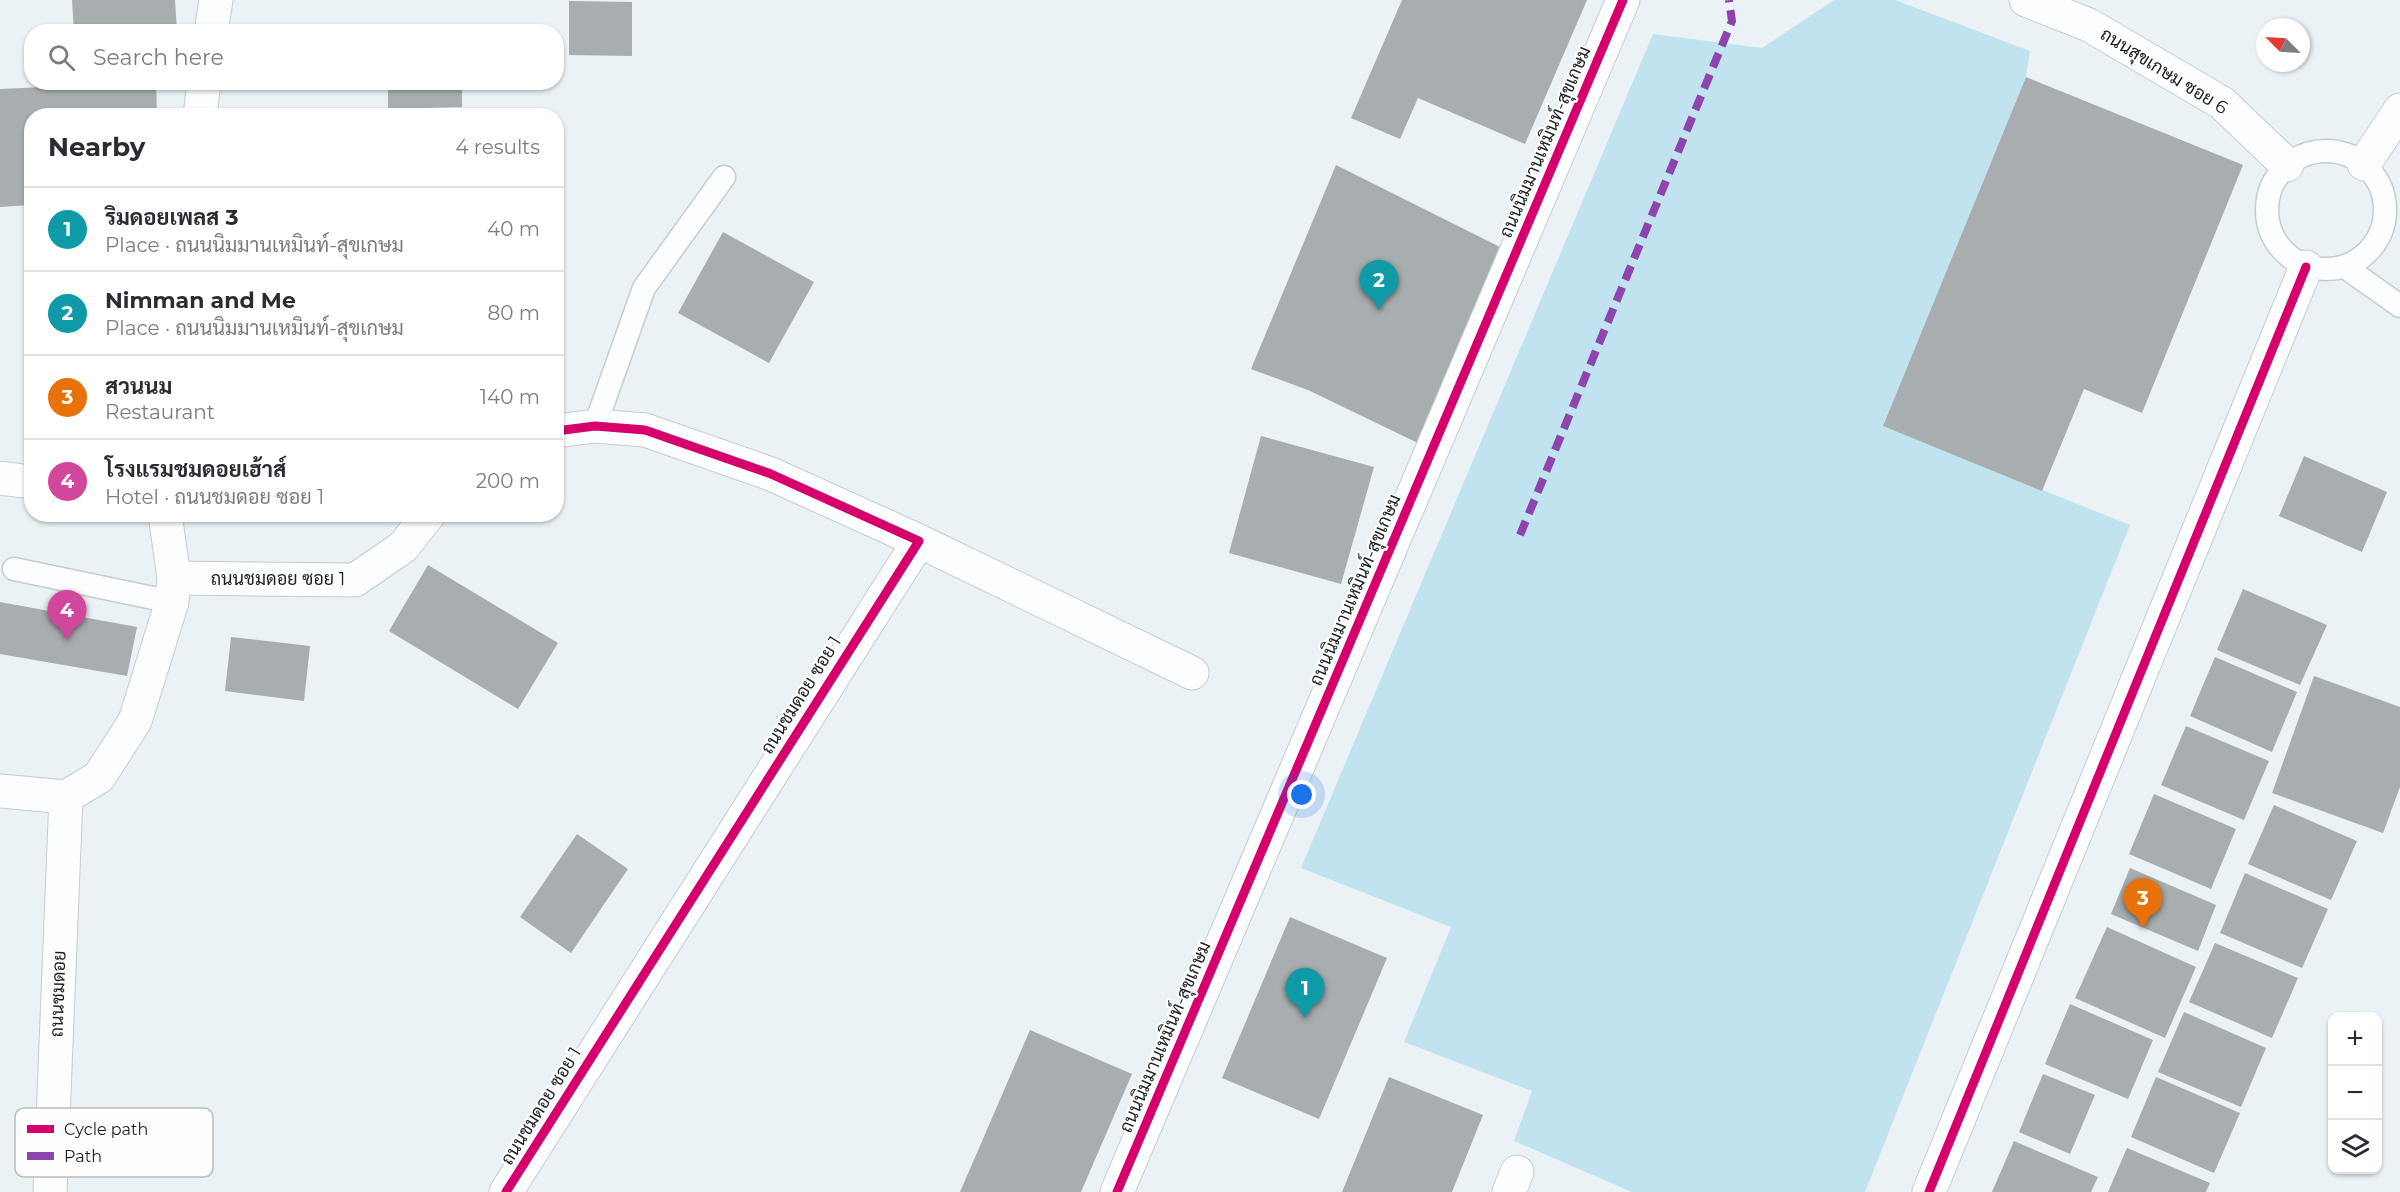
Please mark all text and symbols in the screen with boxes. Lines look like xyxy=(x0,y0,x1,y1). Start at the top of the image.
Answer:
north arrow xyxy=(2256,18,2310,72)
street label: ถนนสุขเกษม ซอย 6 xyxy=(2096,23,2232,120)
search box xyxy=(24,24,564,90)
icon: search xyxy=(45,41,78,74)
street label: ถนนนิมมานเหมินท์-สุขเกษม xyxy=(1493,42,1596,241)
text: Search here xyxy=(93,44,224,71)
text: Nearby xyxy=(48,131,145,163)
text: 4 results xyxy=(455,135,540,159)
text: ริมดอยเพลส 3 xyxy=(105,204,239,231)
text: 1 xyxy=(64,217,71,241)
text: 40 m xyxy=(487,217,540,241)
text: Place · ถนนนิมมานเหมินท์-สุขเกษม xyxy=(105,233,404,257)
pin: 2 xyxy=(1360,260,1398,310)
text: Nimman and Me xyxy=(105,287,296,314)
text: 2 xyxy=(62,301,73,325)
text: 80 m xyxy=(488,301,540,325)
text: Place · ถนนนิมมานเหมินท์-สุขเกษม xyxy=(105,316,404,340)
text: สวนนม xyxy=(105,373,172,400)
text: 3 xyxy=(62,385,73,409)
text: 140 m xyxy=(480,385,540,409)
text: Restaurant xyxy=(105,400,215,424)
text: โรงแรมชมดอยเฮ้าส์ xyxy=(105,456,286,483)
text: 4 xyxy=(61,469,74,493)
text: 200 m xyxy=(476,469,540,493)
text: Hotel · ถนนชมดอย ซอย 1 xyxy=(105,485,324,509)
street label: ถนนนิมมานเหมินท์-สุขเกษม xyxy=(1303,490,1406,689)
street label: ถนนชมดอย ซอย 1 xyxy=(211,568,345,590)
pin: 4 xyxy=(48,590,86,640)
street label: ถนนชมดอย ซอย 1 xyxy=(756,632,846,758)
your location xyxy=(1287,780,1316,809)
pin: 3 xyxy=(2124,878,2162,928)
street label: ถนนนิมมานเหมินท์-สุขเกษม xyxy=(1113,937,1216,1136)
street label: ถนนชมดอย xyxy=(45,950,71,1038)
pin: 1 xyxy=(1286,968,1324,1018)
map controls xyxy=(2328,1012,2382,1174)
button: + xyxy=(2328,1012,2382,1066)
street label: ถนนชมดอย ซอย 1 xyxy=(496,1043,586,1169)
button: − xyxy=(2328,1066,2382,1120)
legend xyxy=(15,1108,213,1177)
text: Cycle path xyxy=(64,1120,148,1139)
button: layers xyxy=(2328,1120,2382,1174)
text: Path xyxy=(64,1147,102,1166)

